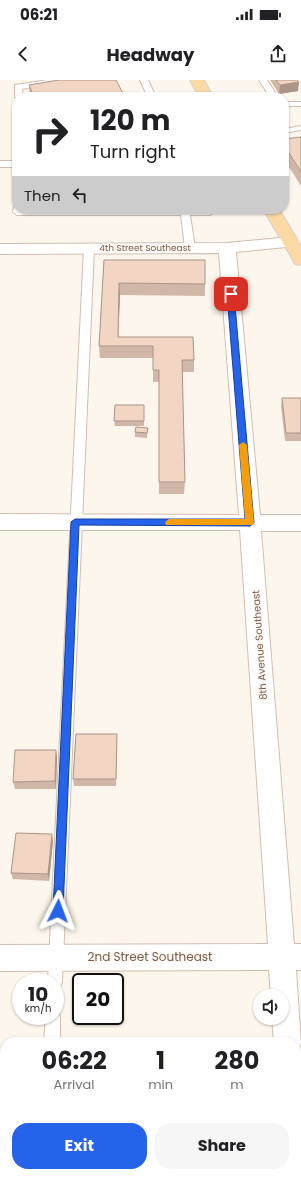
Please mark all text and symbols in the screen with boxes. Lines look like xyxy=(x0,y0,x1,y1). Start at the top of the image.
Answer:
text: 06:21 xyxy=(20,4,58,25)
text: Headway xyxy=(107,42,194,67)
icon: back xyxy=(12,43,34,65)
icon: share xyxy=(267,43,289,65)
text: 120 m xyxy=(90,101,170,140)
icon: right xyxy=(24,108,76,160)
text: Turn right xyxy=(90,139,176,164)
icon: left xyxy=(69,184,91,206)
text: Then xyxy=(24,185,61,206)
street label: 4th Street Southeast xyxy=(99,242,191,254)
pin xyxy=(214,277,248,311)
icon: arrive xyxy=(220,283,242,305)
street label: 8th Avenue Southeast xyxy=(248,589,271,700)
position arrow xyxy=(37,890,79,932)
street label: 2nd Street Southeast xyxy=(88,948,212,965)
speed limit sign: 20 xyxy=(72,973,124,1025)
text: 10 xyxy=(28,980,48,1008)
map controls xyxy=(253,989,289,1025)
button: sound xyxy=(253,989,289,1025)
text: km/h xyxy=(25,1001,51,1016)
text: 06:22 xyxy=(42,1044,107,1077)
text: 1 xyxy=(156,1044,165,1077)
text: 280 xyxy=(215,1044,260,1077)
text: Arrival xyxy=(54,1075,95,1094)
text: min xyxy=(148,1075,173,1094)
text: m xyxy=(230,1075,244,1094)
button: Exit xyxy=(12,1123,147,1169)
button: Share xyxy=(155,1123,289,1169)

